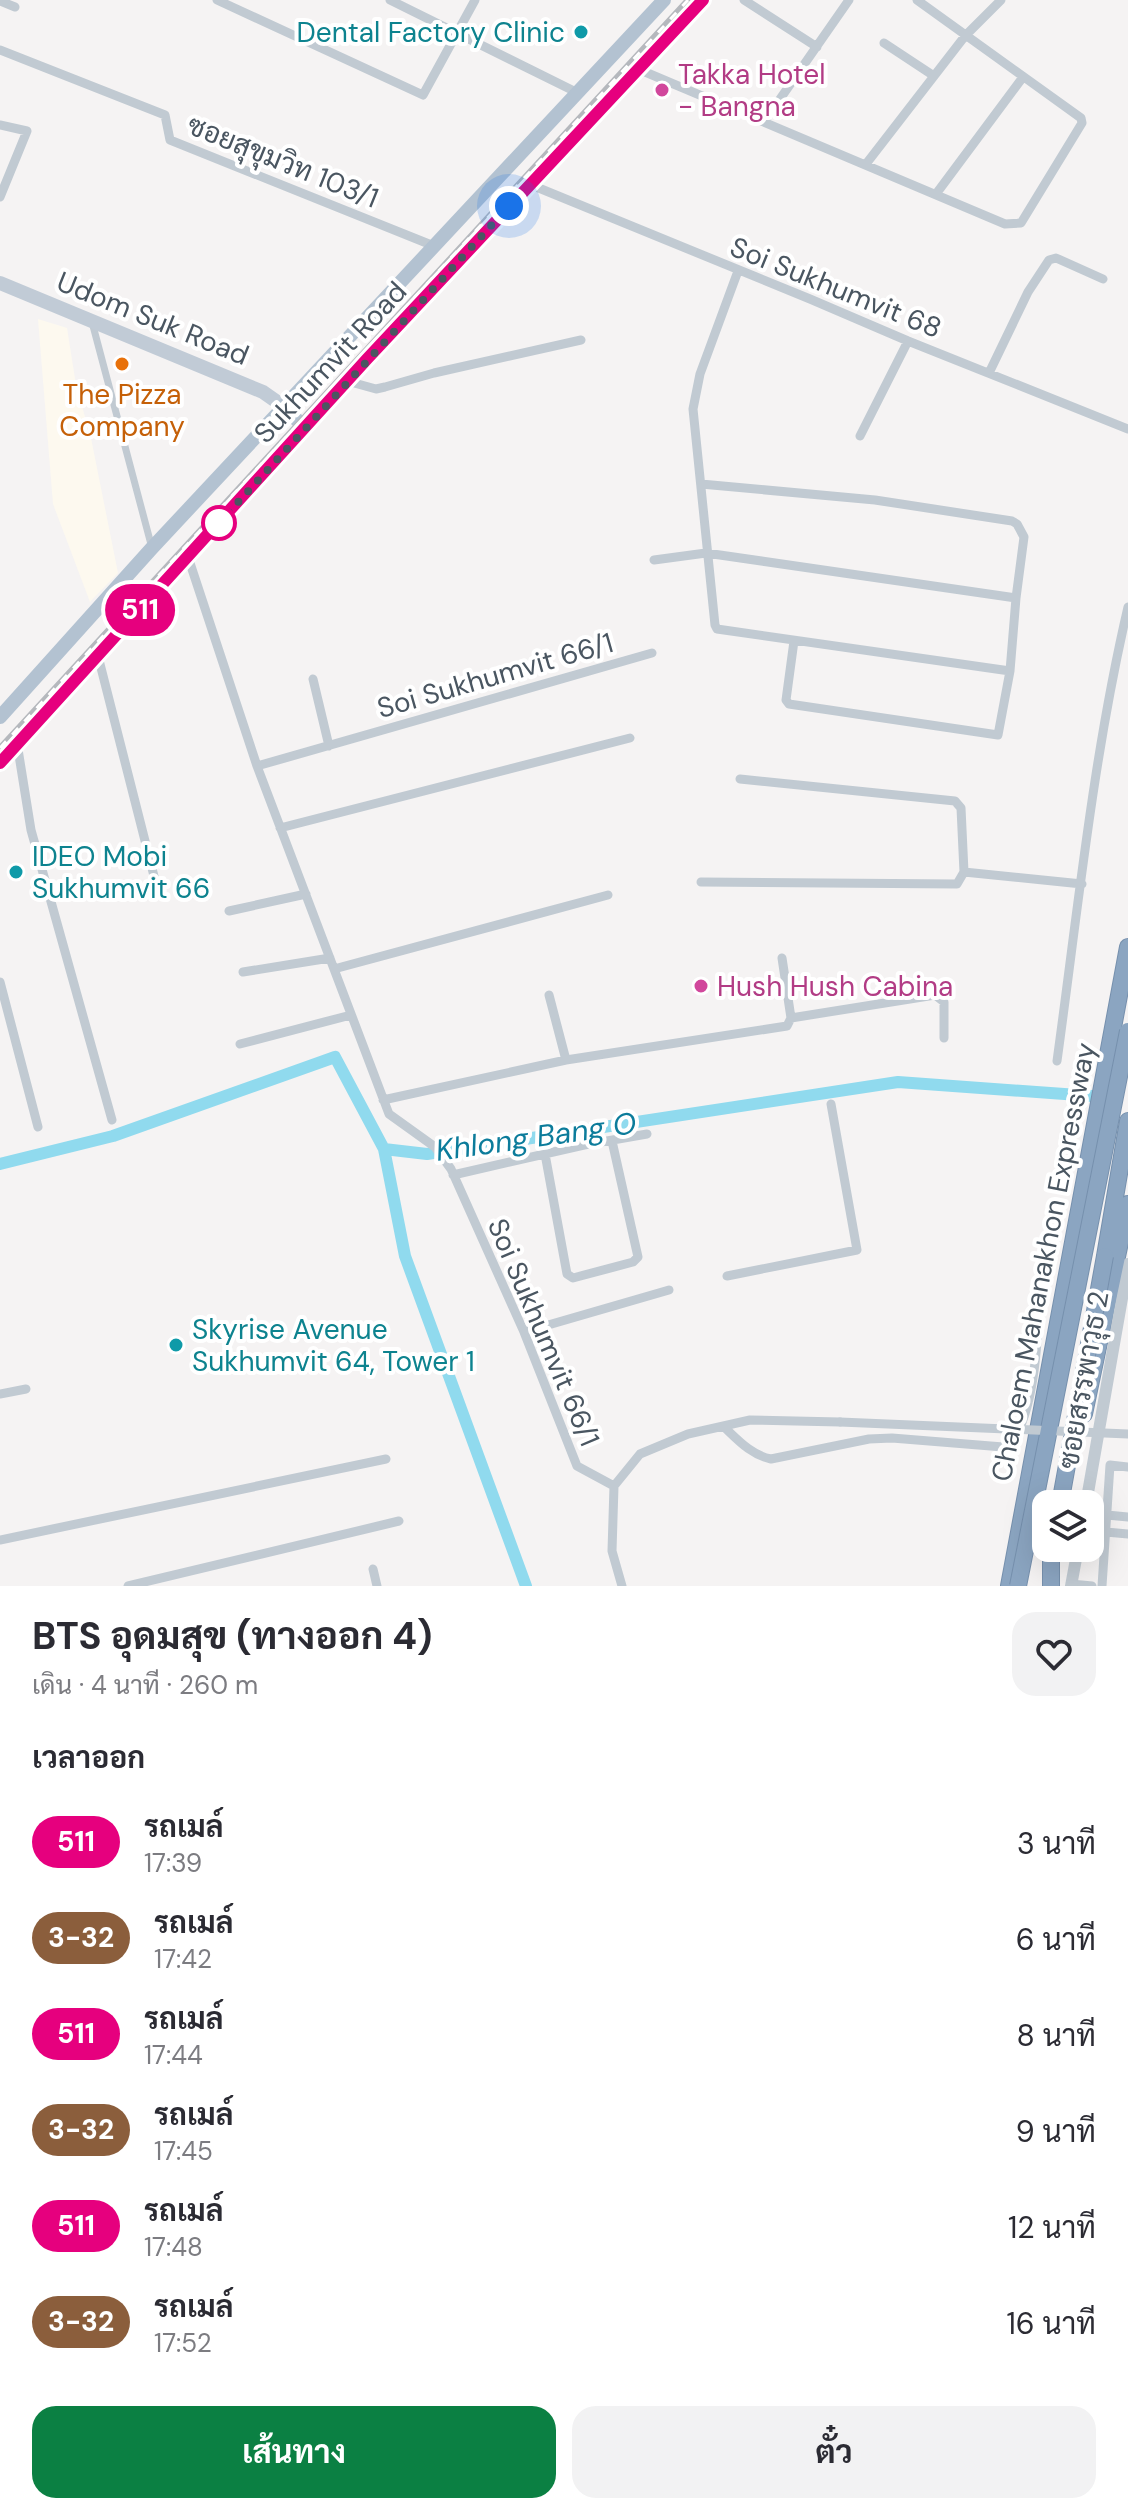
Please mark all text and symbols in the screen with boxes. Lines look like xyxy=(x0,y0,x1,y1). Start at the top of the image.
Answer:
place label: Dental Factory Clinic xyxy=(297,14,565,51)
marker: Dental Factory Clinic xyxy=(572,23,590,41)
place label: Takka Hotel - Bangna xyxy=(678,56,826,125)
marker: Takka Hotel - Bangna xyxy=(653,81,671,99)
street label: ซอยสุขุมวิท 103/1 xyxy=(182,106,384,218)
your location xyxy=(489,186,529,226)
street label: Soi Sukhumvit 68 xyxy=(725,228,947,347)
street label: Udom Suk Road xyxy=(51,263,254,374)
street label: Sukhumvit Road xyxy=(246,274,415,451)
marker: The Pizza Company xyxy=(113,355,131,373)
place label: The Pizza Company xyxy=(59,376,185,445)
unlabelled marker xyxy=(202,506,236,540)
line badge: 511 xyxy=(94,584,186,636)
text: 511 xyxy=(121,591,159,628)
street label: Soi Sukhumvit 66/1 xyxy=(373,624,617,727)
place label: IDEO Mobi Sukhumvit 66 xyxy=(32,838,210,907)
marker: IDEO Mobi Sukhumvit 66 xyxy=(7,863,25,881)
place label: Hush Hush Cabina xyxy=(717,968,953,1005)
marker: Hush Hush Cabina xyxy=(692,977,710,995)
street label: Chaloem Mahanakhon Expressway xyxy=(983,1040,1104,1485)
water label: Khlong Bang O xyxy=(433,1103,639,1170)
street label: Soi Sukhumvit 66/1 xyxy=(479,1213,608,1452)
street label: ซอยสรรพาวุธ 2 xyxy=(1050,1288,1118,1472)
place label: Skyrise Avenue Sukhumvit 64, Tower 1 xyxy=(192,1311,475,1380)
marker: Skyrise Avenue Sukhumvit 64, Tower 1 xyxy=(167,1336,185,1354)
map controls xyxy=(1032,1490,1104,1562)
button: layers xyxy=(1032,1490,1104,1562)
text: BTS อุดมสุข (ทางออก 4) xyxy=(32,1611,432,1661)
button: heart xyxy=(1012,1612,1096,1696)
text: เดิน · 4 นาที · 260 m xyxy=(32,1668,258,1702)
text: เวลาออก xyxy=(32,1738,145,1777)
text: รถเมล์ xyxy=(144,1807,224,1846)
text: 511 xyxy=(57,1823,95,1860)
text: 3 นาที xyxy=(1017,1824,1096,1863)
text: 17:39 xyxy=(144,1846,202,1880)
text: รถเมล์ xyxy=(154,1903,234,1942)
text: 3-32 xyxy=(48,1919,114,1956)
text: 6 นาที xyxy=(1016,1920,1096,1959)
text: 17:42 xyxy=(154,1942,212,1976)
text: รถเมล์ xyxy=(144,1999,224,2038)
text: 511 xyxy=(57,2015,95,2052)
text: 8 นาที xyxy=(1016,2016,1096,2055)
text: 17:44 xyxy=(144,2038,203,2072)
text: รถเมล์ xyxy=(154,2095,234,2134)
text: 3-32 xyxy=(48,2111,114,2148)
text: 9 นาที xyxy=(1016,2112,1096,2151)
text: 17:45 xyxy=(154,2134,213,2168)
text: รถเมล์ xyxy=(144,2191,224,2230)
text: 511 xyxy=(57,2207,95,2244)
text: 12 นาที xyxy=(1008,2208,1096,2247)
text: 17:48 xyxy=(144,2230,203,2264)
text: รถเมล์ xyxy=(154,2287,234,2326)
text: 3-32 xyxy=(48,2303,114,2340)
text: 16 นาที xyxy=(1006,2304,1096,2343)
text: 17:52 xyxy=(154,2326,212,2360)
button: เส้นทาง xyxy=(32,2406,556,2498)
button: ตั๋ว xyxy=(572,2406,1096,2498)

